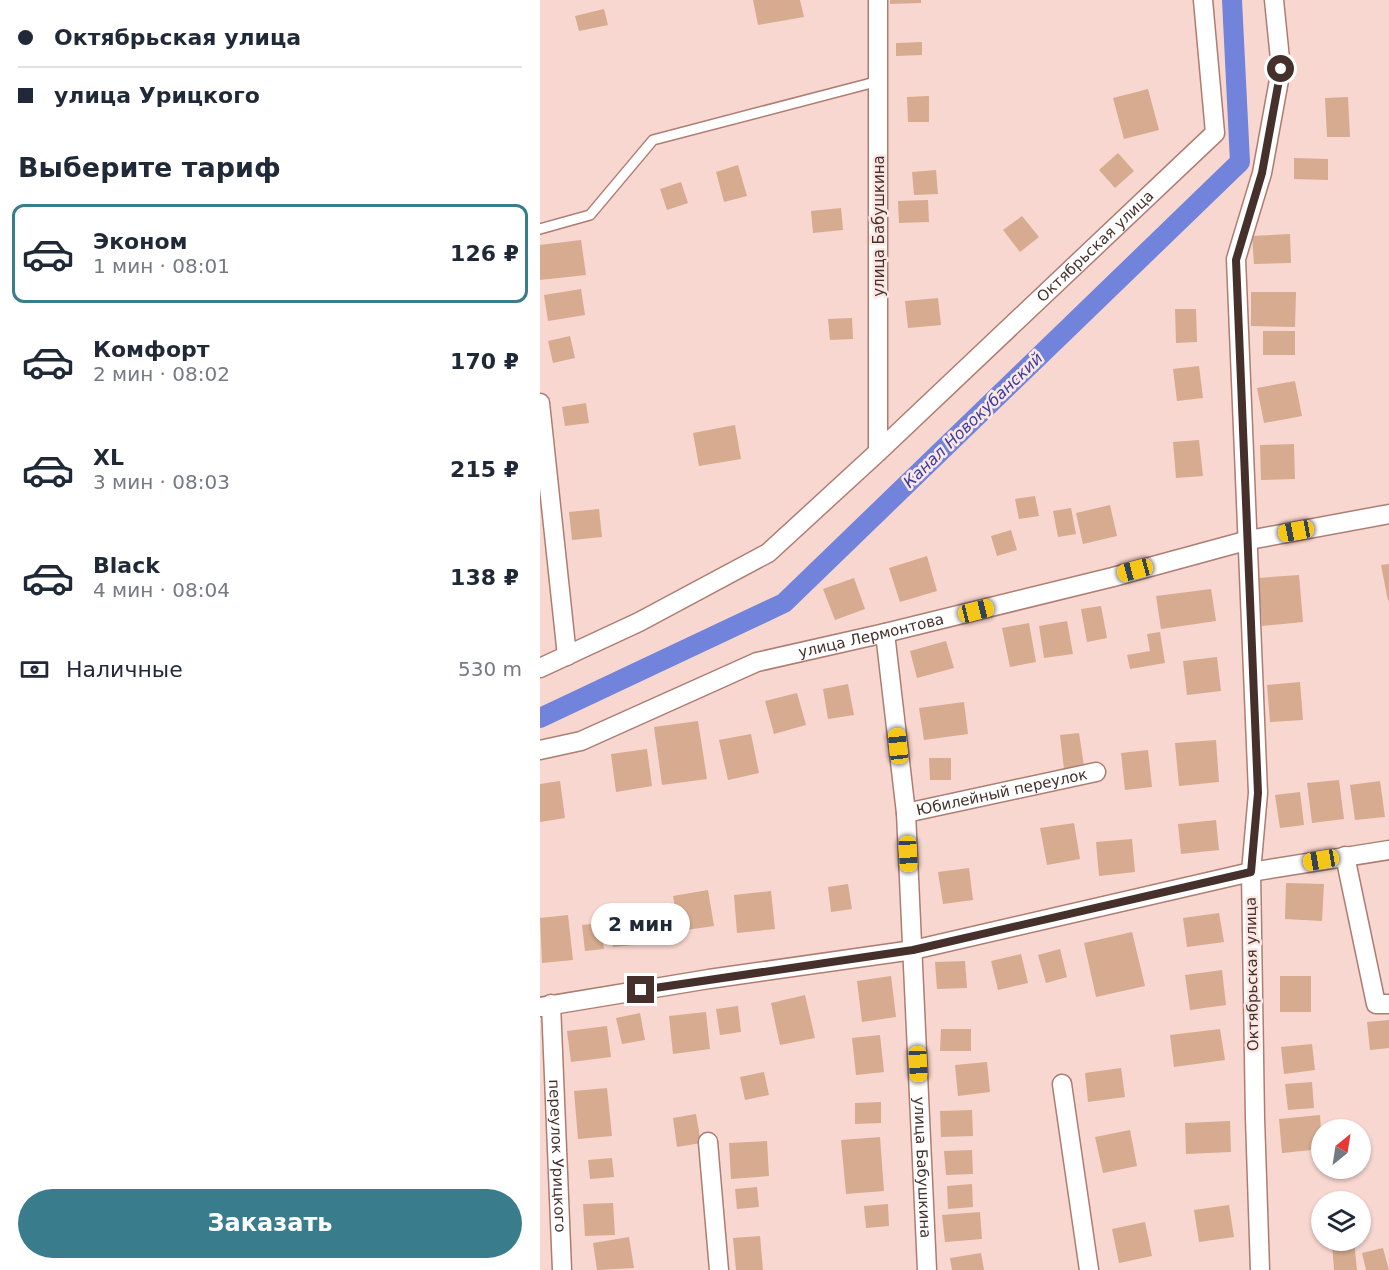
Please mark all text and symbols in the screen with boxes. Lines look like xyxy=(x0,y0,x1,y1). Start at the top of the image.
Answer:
text: Октябрьская улица xyxy=(54,25,301,50)
route start xyxy=(1267,55,1294,82)
text: улица Урицкого xyxy=(54,83,260,108)
text: Выберите тариф xyxy=(18,152,281,183)
street label: улица Бабушкина xyxy=(870,155,888,297)
street label: Октябрьская улица xyxy=(1033,187,1158,306)
icon: car xyxy=(21,227,75,281)
text: Эконом xyxy=(93,229,188,254)
text: 126 ₽ xyxy=(450,241,519,266)
text: 1 мин · 08:01 xyxy=(93,254,230,278)
icon: car xyxy=(21,335,75,389)
text: Комфорт xyxy=(93,337,210,362)
water label: Канал Новокубанский xyxy=(899,348,1047,492)
text: 170 ₽ xyxy=(450,349,519,374)
text: 2 мин · 08:02 xyxy=(93,362,230,386)
icon: car xyxy=(21,443,75,497)
text: XL xyxy=(93,445,124,470)
text: 215 ₽ xyxy=(450,457,519,482)
text: 3 мин · 08:03 xyxy=(93,470,230,494)
car xyxy=(1277,519,1315,543)
icon: car xyxy=(21,551,75,605)
text: Black xyxy=(93,553,160,578)
car xyxy=(1115,557,1155,583)
text: 138 ₽ xyxy=(450,565,519,590)
text: 4 мин · 08:04 xyxy=(93,578,230,602)
car xyxy=(956,598,996,624)
street label: улица Лермонтова xyxy=(797,610,946,661)
icon: cash xyxy=(18,653,51,686)
text: Наличные xyxy=(66,657,183,682)
text: 530 m xyxy=(458,657,522,681)
car xyxy=(887,727,909,765)
street label: Юбилейный переулок xyxy=(915,765,1089,820)
car xyxy=(898,836,918,872)
car xyxy=(1302,848,1340,872)
street label: Октябрьская улица xyxy=(1242,897,1262,1051)
callout: 2 мин xyxy=(591,903,690,945)
text: 2 мин xyxy=(608,912,673,936)
route end xyxy=(627,976,654,1003)
car xyxy=(908,1046,928,1082)
street label: переулок Урицкого xyxy=(545,1079,569,1233)
street label: улица Бабушкина xyxy=(910,1096,935,1239)
north arrow xyxy=(1311,1119,1371,1179)
map controls xyxy=(1311,1119,1371,1251)
button: Заказать xyxy=(18,1189,522,1258)
button: layers xyxy=(1311,1191,1371,1251)

